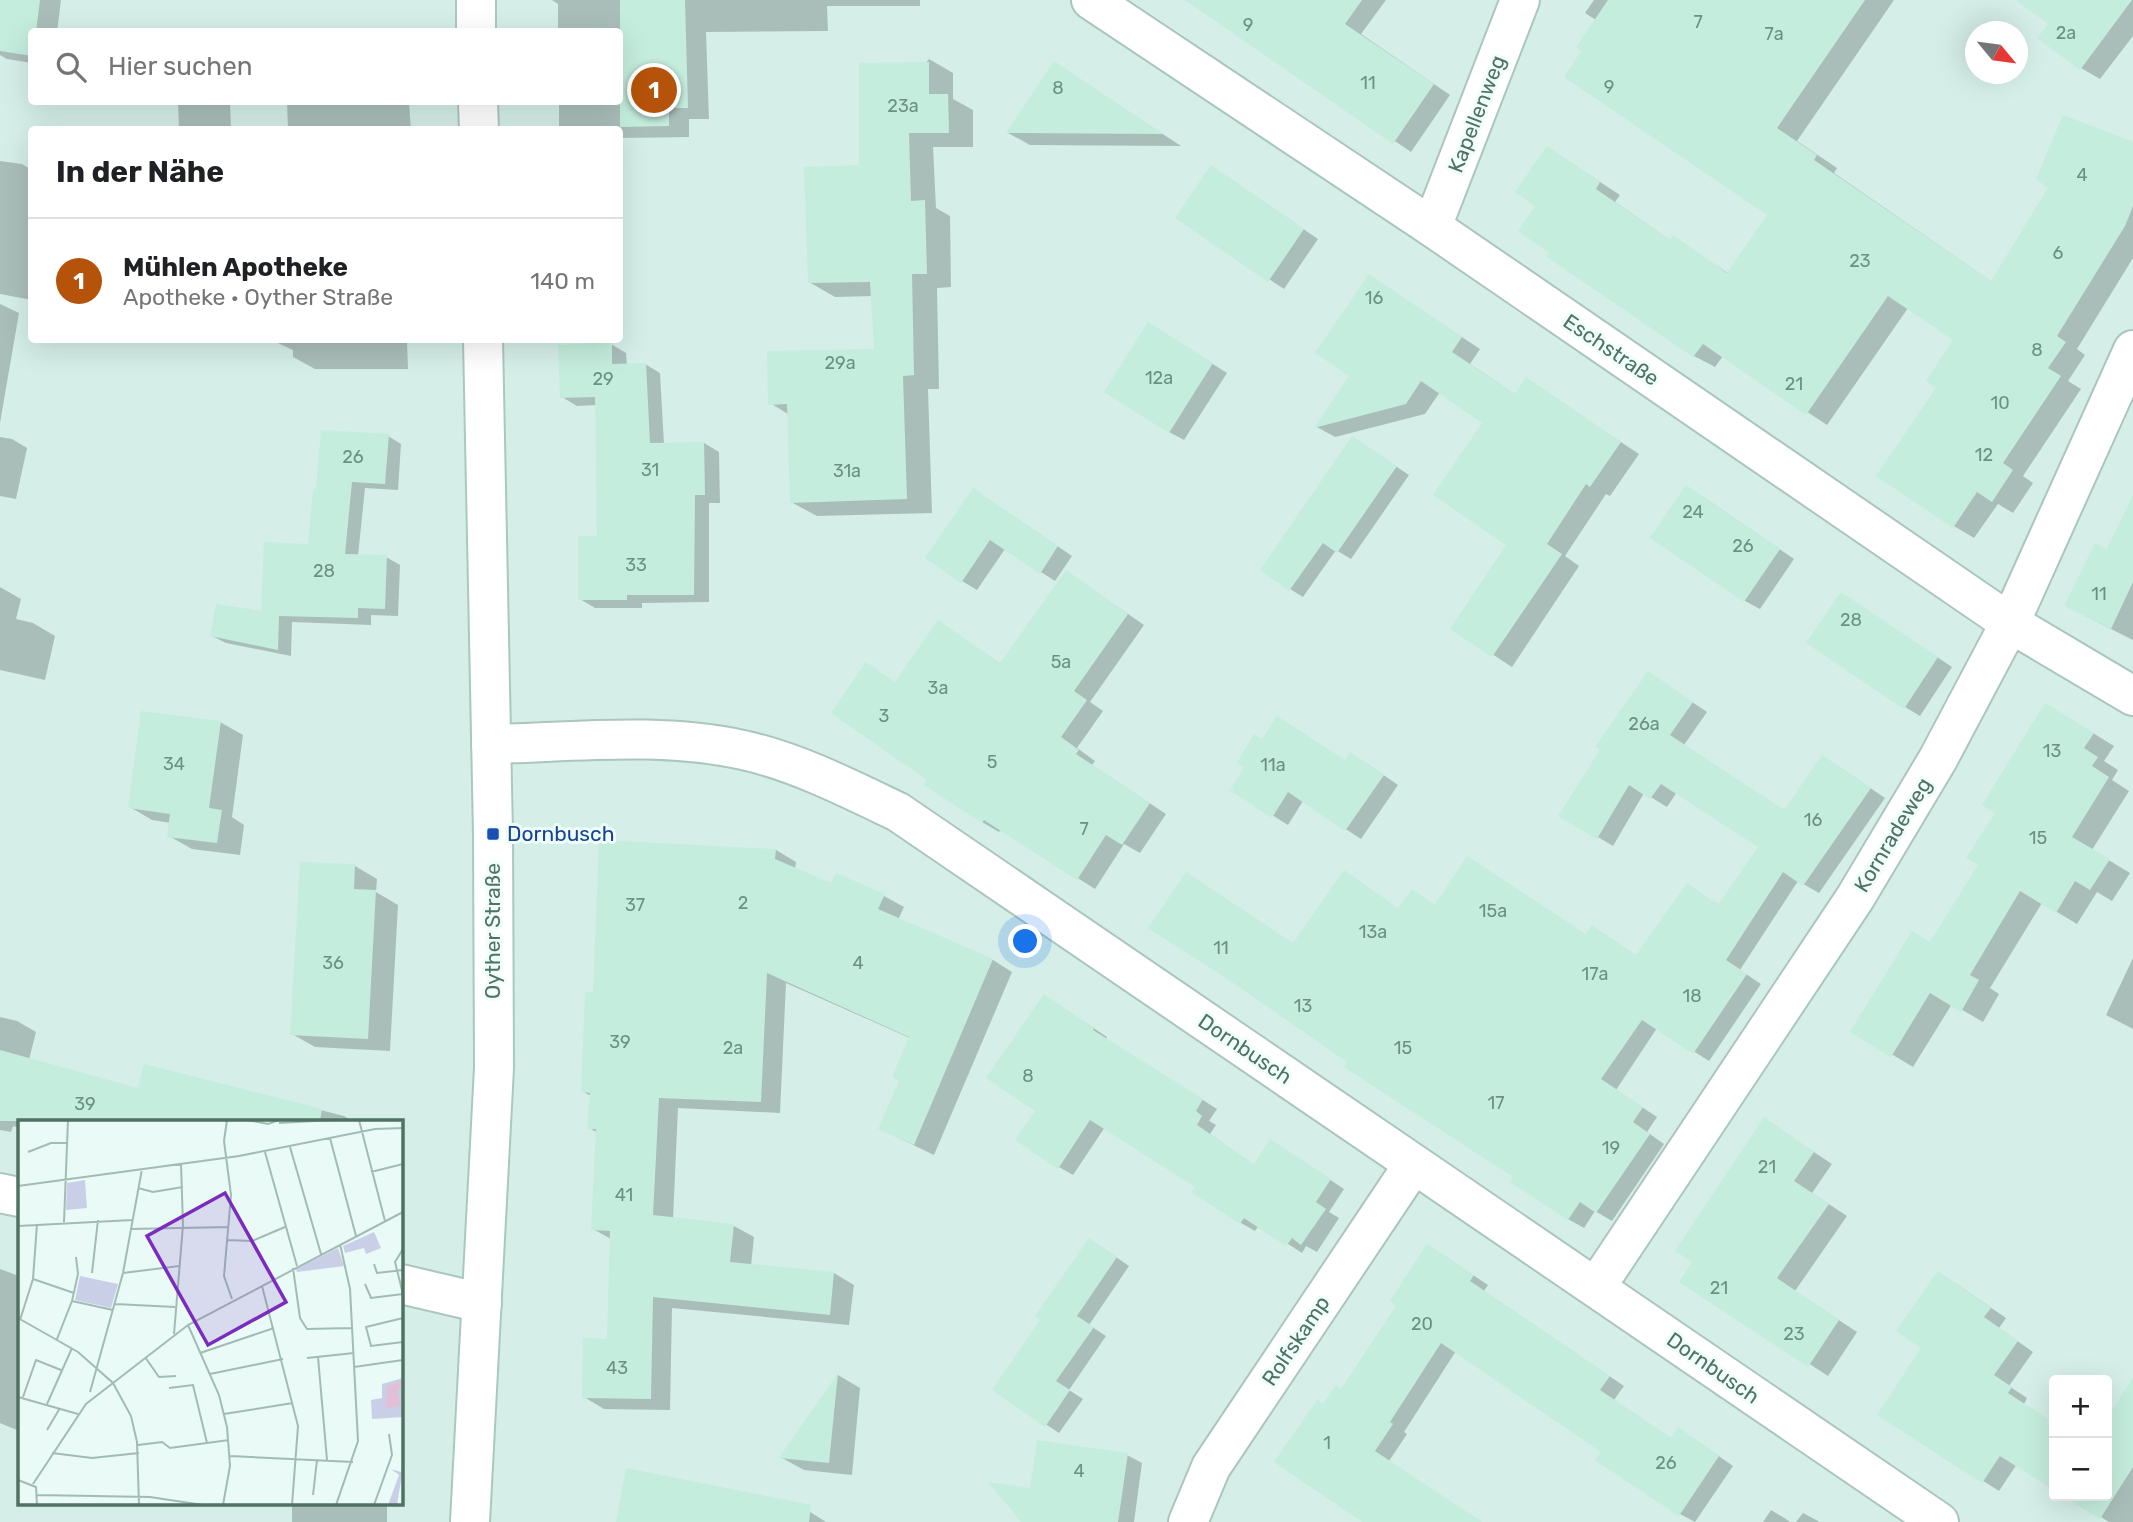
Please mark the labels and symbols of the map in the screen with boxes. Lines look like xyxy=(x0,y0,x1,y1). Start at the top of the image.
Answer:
house number: 7 xyxy=(1693,11,1703,33)
house number: 9 xyxy=(1243,14,1253,36)
north arrow xyxy=(1965,21,2028,84)
house number: 2a xyxy=(2056,22,2076,44)
house number: 7a xyxy=(1764,23,1784,45)
street label: Kapellenweg xyxy=(1443,52,1510,176)
pin: 1 xyxy=(631,64,677,116)
house number: 11 xyxy=(1360,72,1376,94)
house number: 9 xyxy=(1604,76,1614,98)
house number: 8 xyxy=(1052,77,1064,99)
house number: 23a xyxy=(887,95,919,117)
house number: 4 xyxy=(2076,164,2088,186)
house number: 6 xyxy=(2053,242,2064,264)
house number: 23 xyxy=(1849,250,1871,272)
house number: 16 xyxy=(1365,287,1383,309)
street label: Eschstraße xyxy=(1559,308,1664,391)
house number: 8 xyxy=(2031,339,2043,361)
house number: 29a xyxy=(824,352,856,374)
house number: 12a xyxy=(1145,367,1173,389)
house number: 29 xyxy=(592,368,614,390)
house number: 21 xyxy=(1785,373,1803,395)
house number: 10 xyxy=(1990,392,2010,414)
house number: 12 xyxy=(1975,444,1993,466)
house number: 26 xyxy=(342,446,364,468)
house number: 31 xyxy=(641,459,659,481)
house number: 31a xyxy=(833,460,861,482)
house number: 24 xyxy=(1682,501,1704,523)
house number: 26 xyxy=(1732,535,1754,557)
house number: 33 xyxy=(625,554,647,576)
house number: 28 xyxy=(313,560,335,582)
house number: 11 xyxy=(2091,583,2107,605)
house number: 28 xyxy=(1840,609,1862,631)
house number: 5a xyxy=(1051,651,1071,673)
house number: 3a xyxy=(928,677,948,699)
house number: 3 xyxy=(879,705,889,727)
house number: 26a xyxy=(1628,713,1660,735)
house number: 13 xyxy=(2043,740,2061,762)
house number: 5 xyxy=(987,751,997,773)
house number: 34 xyxy=(163,753,185,775)
house number: 11a xyxy=(1260,754,1286,776)
street label: Kornradeweg xyxy=(1849,773,1937,896)
house number: 16 xyxy=(1804,809,1822,831)
house number: 7 xyxy=(1079,818,1089,840)
place label: Dornbusch xyxy=(507,821,614,846)
marker: Dornbusch xyxy=(485,826,501,842)
house number: 15 xyxy=(2029,827,2047,849)
street label: Oyther Straße xyxy=(480,863,505,999)
house number: 2 xyxy=(738,892,748,914)
house number: 37 xyxy=(625,894,645,916)
house number: 15a xyxy=(1479,900,1507,922)
house number: 13a xyxy=(1359,921,1387,943)
your location xyxy=(1008,924,1042,958)
house number: 11 xyxy=(1213,937,1229,959)
house number: 36 xyxy=(322,952,344,974)
house number: 4 xyxy=(852,952,864,974)
house number: 17a xyxy=(1582,963,1608,985)
house number: 18 xyxy=(1682,985,1702,1007)
house number: 13 xyxy=(1294,995,1312,1017)
street label: Dornbusch xyxy=(1194,1008,1297,1089)
house number: 39 xyxy=(609,1031,631,1053)
house number: 2a xyxy=(723,1037,743,1059)
house number: 15 xyxy=(1394,1037,1412,1059)
house number: 8 xyxy=(1022,1065,1034,1087)
house number: 17 xyxy=(1488,1092,1504,1114)
house number: 39 xyxy=(74,1093,96,1115)
inset map xyxy=(18,1120,402,1504)
house number: 19 xyxy=(1602,1137,1620,1159)
house number: 21 xyxy=(1758,1156,1776,1178)
house number: 41 xyxy=(615,1184,633,1206)
house number: 21 xyxy=(1710,1277,1728,1299)
street label: Rolfskamp xyxy=(1256,1291,1335,1390)
house number: 20 xyxy=(1411,1313,1433,1335)
house number: 23 xyxy=(1783,1323,1805,1345)
street label: Dornbusch xyxy=(1662,1327,1764,1409)
house number: 43 xyxy=(606,1357,628,1379)
house number: 1 xyxy=(1323,1432,1331,1454)
house number: 26 xyxy=(1655,1452,1677,1474)
house number: 4 xyxy=(1073,1460,1085,1482)

